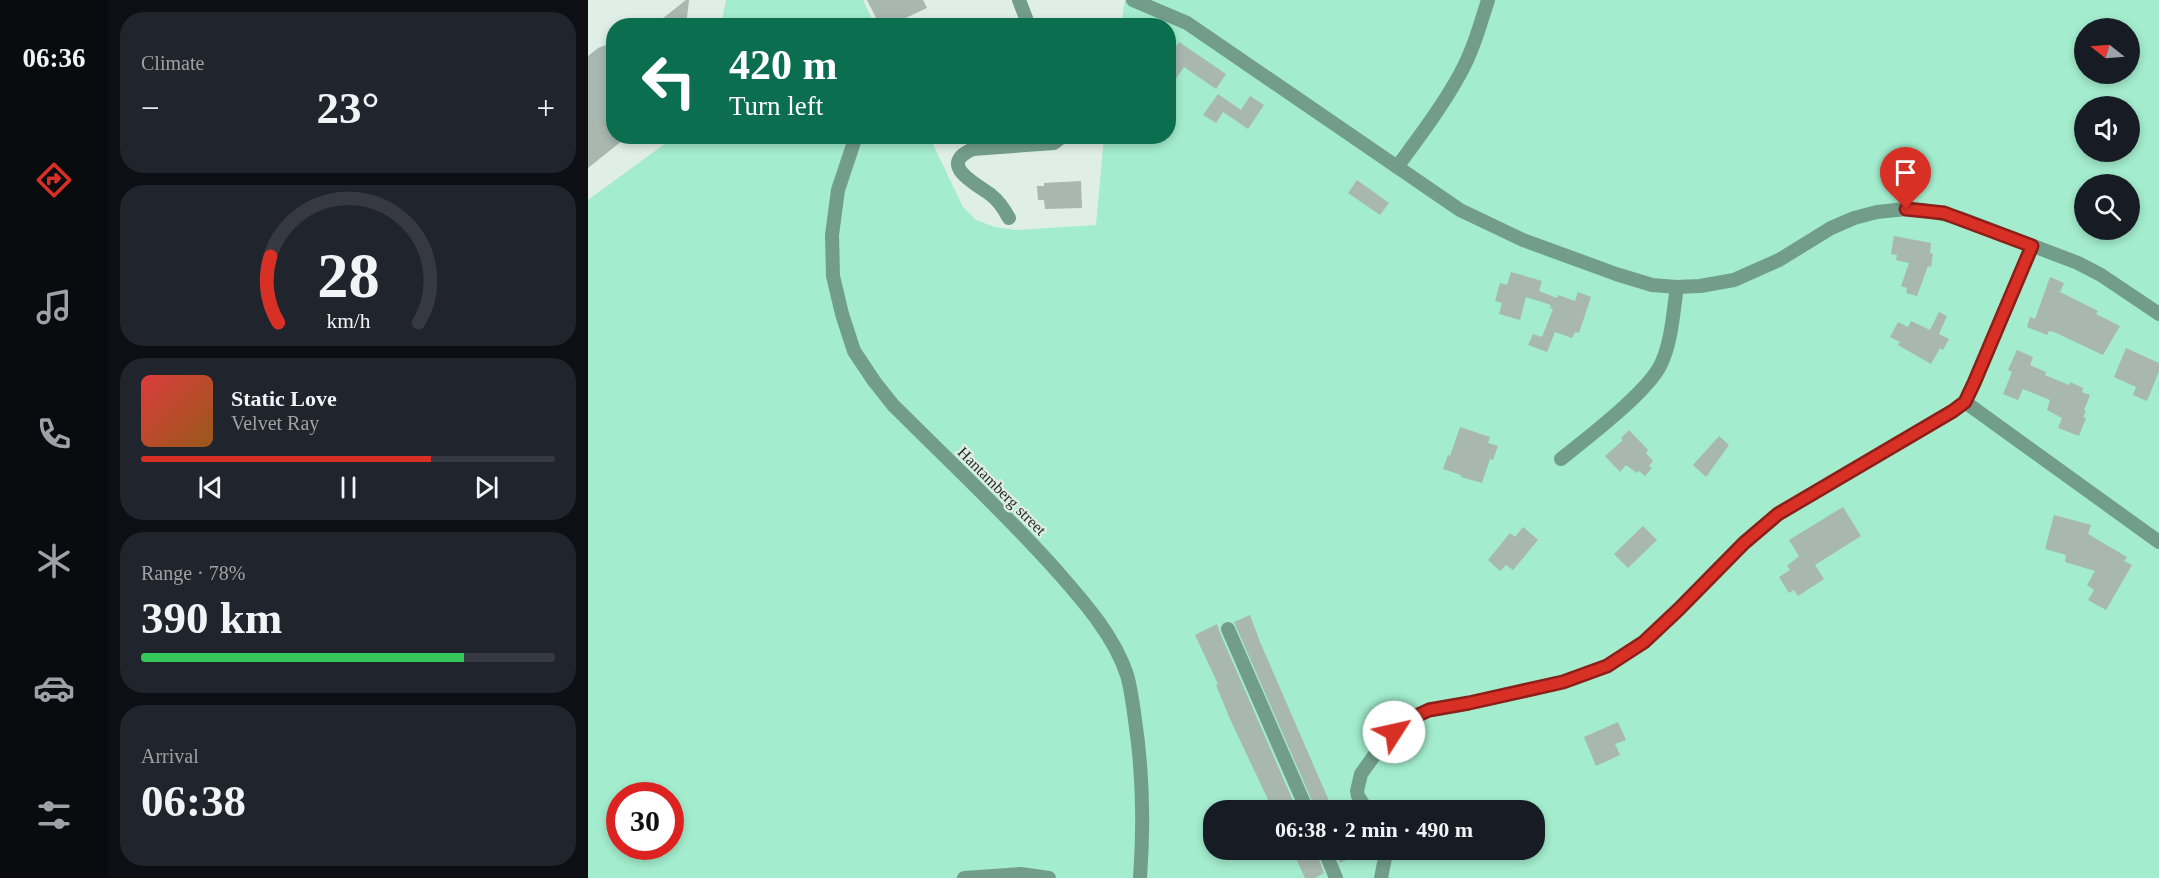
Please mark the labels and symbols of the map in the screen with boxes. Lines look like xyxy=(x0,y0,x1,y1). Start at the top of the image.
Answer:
north arrow xyxy=(2074,18,2140,84)
pin xyxy=(1880,147,1931,209)
street label: Hantamberg street xyxy=(954,443,1050,540)
position arrow xyxy=(1362,700,1426,764)
speed limit sign: 30 xyxy=(606,782,684,860)

